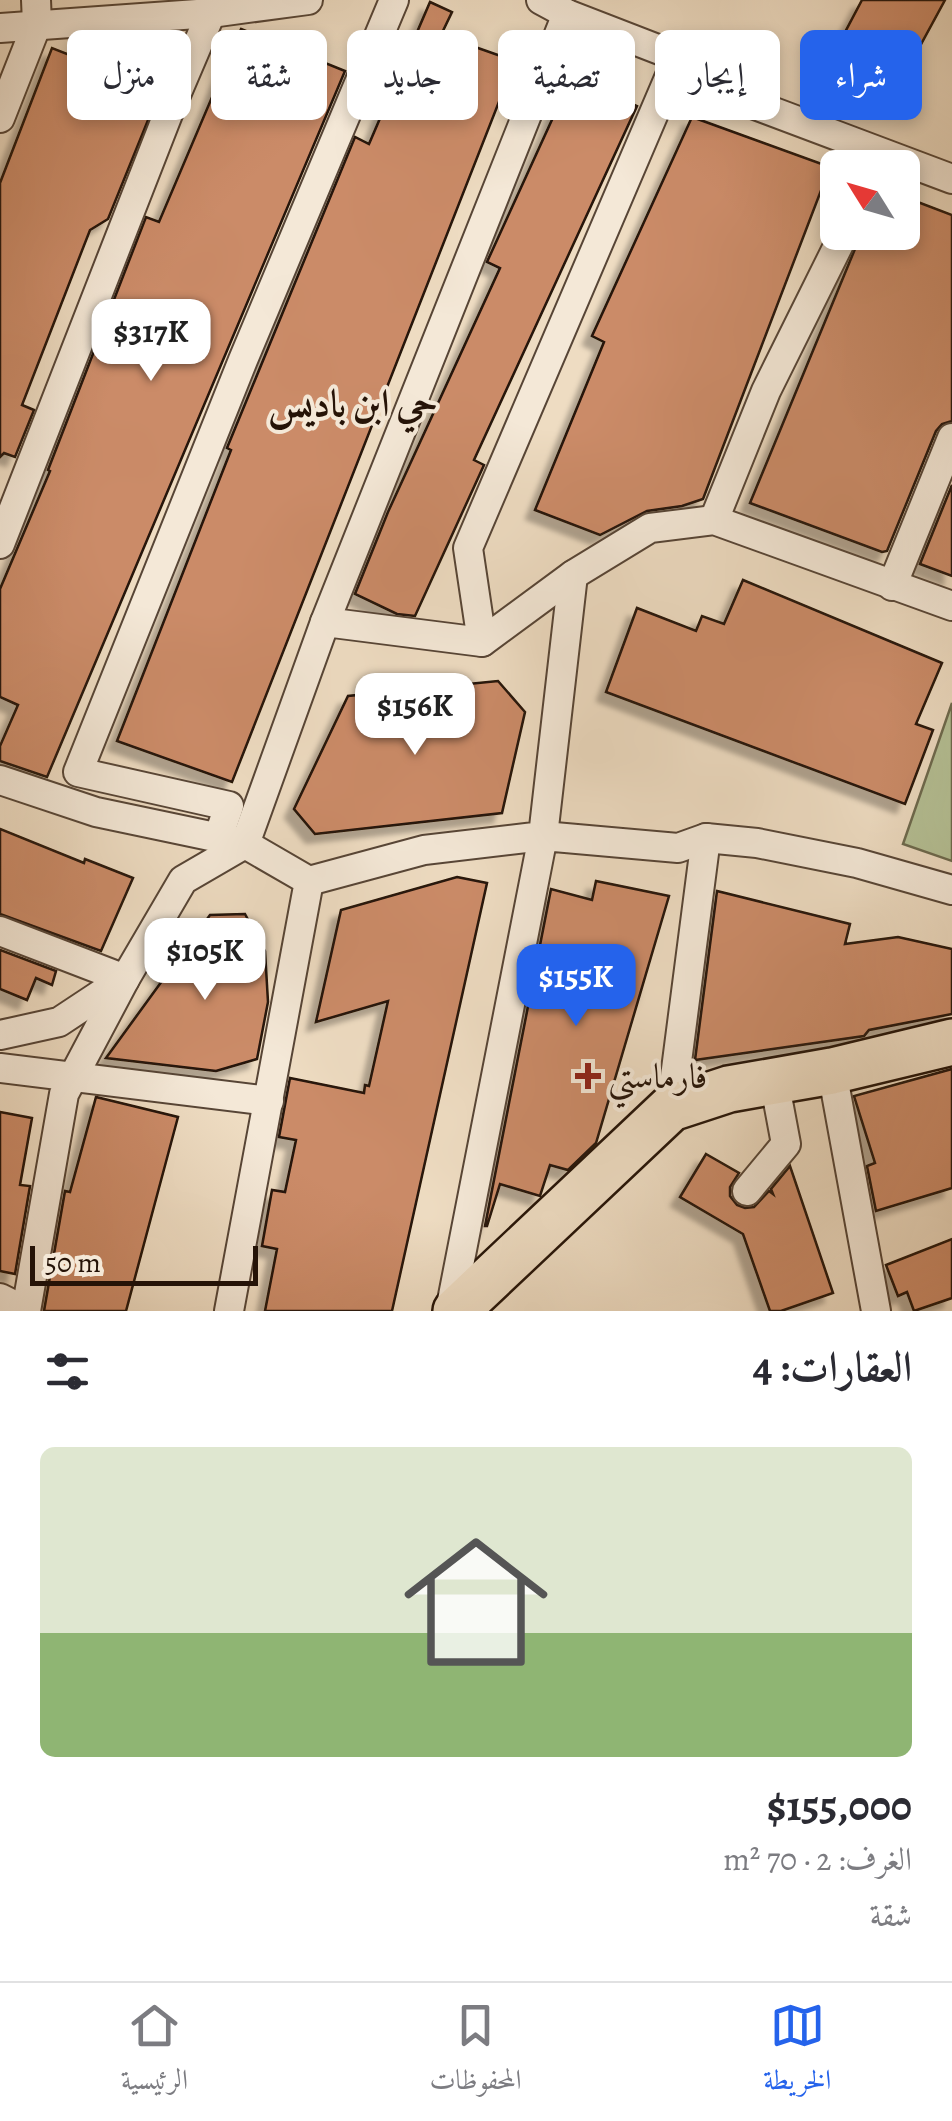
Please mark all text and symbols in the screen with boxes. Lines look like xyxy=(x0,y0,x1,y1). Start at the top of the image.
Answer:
chip: منزل xyxy=(67,30,191,120)
chip: شقة xyxy=(211,30,327,120)
chip: جديد xyxy=(347,30,478,120)
chip: تصفية xyxy=(498,30,635,120)
chip: إيجار xyxy=(655,30,780,120)
chip: شراء xyxy=(800,30,922,120)
north arrow xyxy=(820,150,920,250)
map controls xyxy=(820,150,920,250)
pin: $317K xyxy=(81,299,221,384)
text: $317K xyxy=(114,309,188,353)
district label: حي ابن باديس xyxy=(268,377,438,434)
pin: $156K xyxy=(345,673,485,758)
text: $156K xyxy=(377,683,453,727)
pin: $105K xyxy=(135,918,275,1003)
text: $105K xyxy=(166,928,244,972)
pin: $155K xyxy=(506,944,646,1029)
text: $155K xyxy=(539,954,613,998)
place label: فارماستي xyxy=(608,1052,707,1109)
marker: فارماستي xyxy=(577,1065,599,1087)
scale bar xyxy=(30,1241,258,1286)
text: 50 m xyxy=(45,1244,101,1282)
text: العقارات: 4 xyxy=(753,1338,912,1395)
icon: filters xyxy=(40,1344,95,1399)
icon: home xyxy=(386,1512,566,1692)
text: $155,000 xyxy=(767,1777,912,1834)
text: الغرف: 2 · 70 m² xyxy=(723,1837,912,1881)
text: شقة xyxy=(870,1893,912,1937)
tab: الرئيسية xyxy=(121,1998,188,2107)
tab: المحفوظات xyxy=(429,1998,522,2107)
tab: الخريطة xyxy=(763,1998,831,2107)

